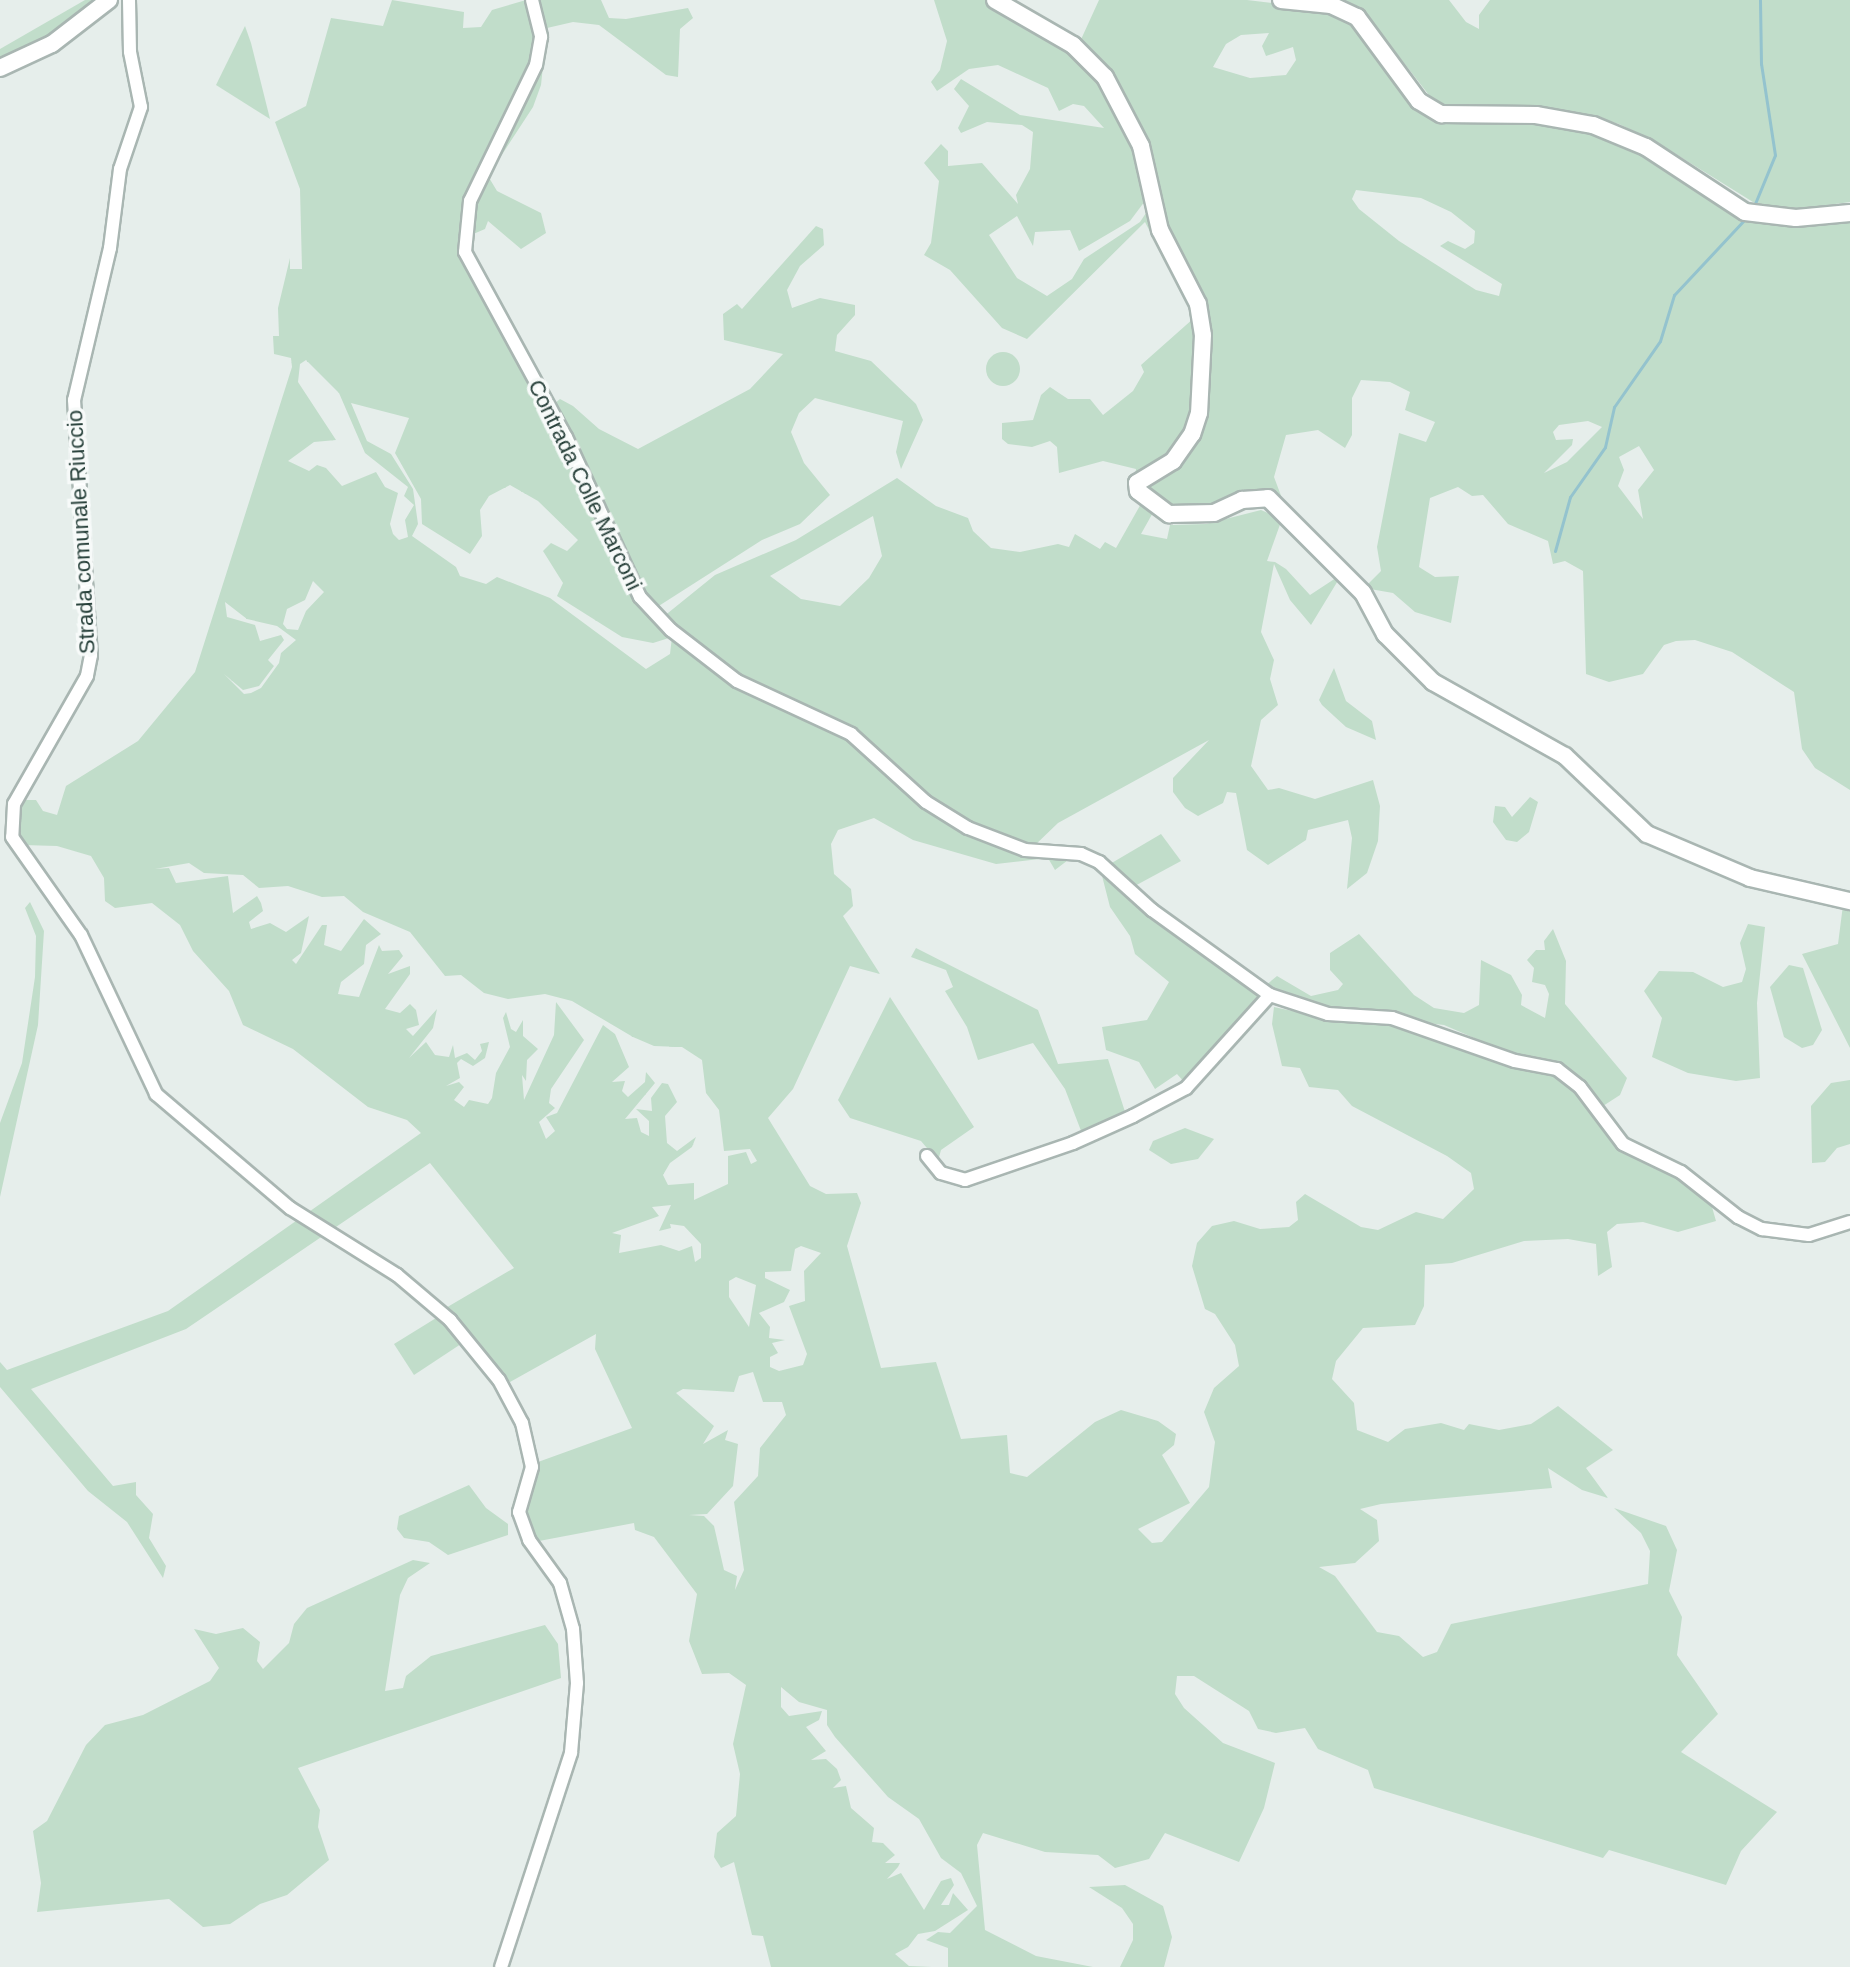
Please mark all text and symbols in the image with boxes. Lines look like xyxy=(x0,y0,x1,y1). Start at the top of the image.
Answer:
street label: Contrada Colle Marconi xyxy=(522,375,648,595)
street label: Strada comunale Riuccio xyxy=(61,409,101,655)

